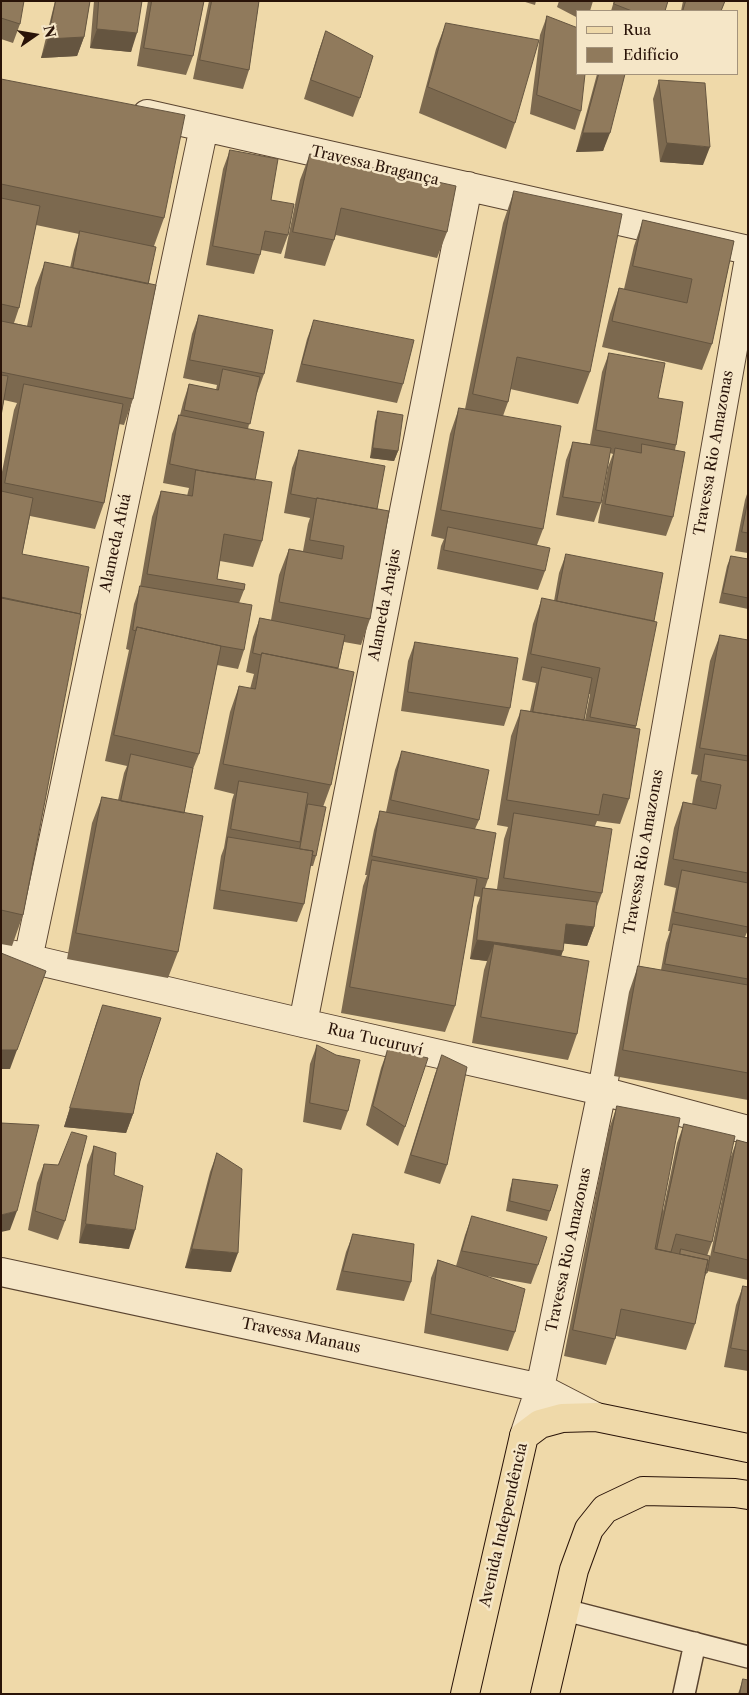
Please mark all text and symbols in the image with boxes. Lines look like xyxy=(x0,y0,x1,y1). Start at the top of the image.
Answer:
north arrow xyxy=(10,10,60,60)
legend xyxy=(576,10,739,75)
text: Rua xyxy=(623,20,651,39)
text: N xyxy=(39,24,60,40)
text: Edifício xyxy=(623,45,679,64)
street label: Travessa Bragança xyxy=(309,143,441,189)
street label: Travessa Rio Amazonas xyxy=(691,369,737,537)
street label: Alameda Afuá xyxy=(97,492,135,594)
street label: Alameda Anajas xyxy=(365,547,405,663)
street label: Travessa Rio Amazonas xyxy=(621,768,667,936)
street label: Rua Tucuruví xyxy=(326,1020,424,1060)
street label: Travessa Rio Amazonas xyxy=(543,1166,595,1334)
street label: Travessa Manaus xyxy=(240,1315,362,1357)
street label: Avenida Independência xyxy=(476,1441,532,1609)

